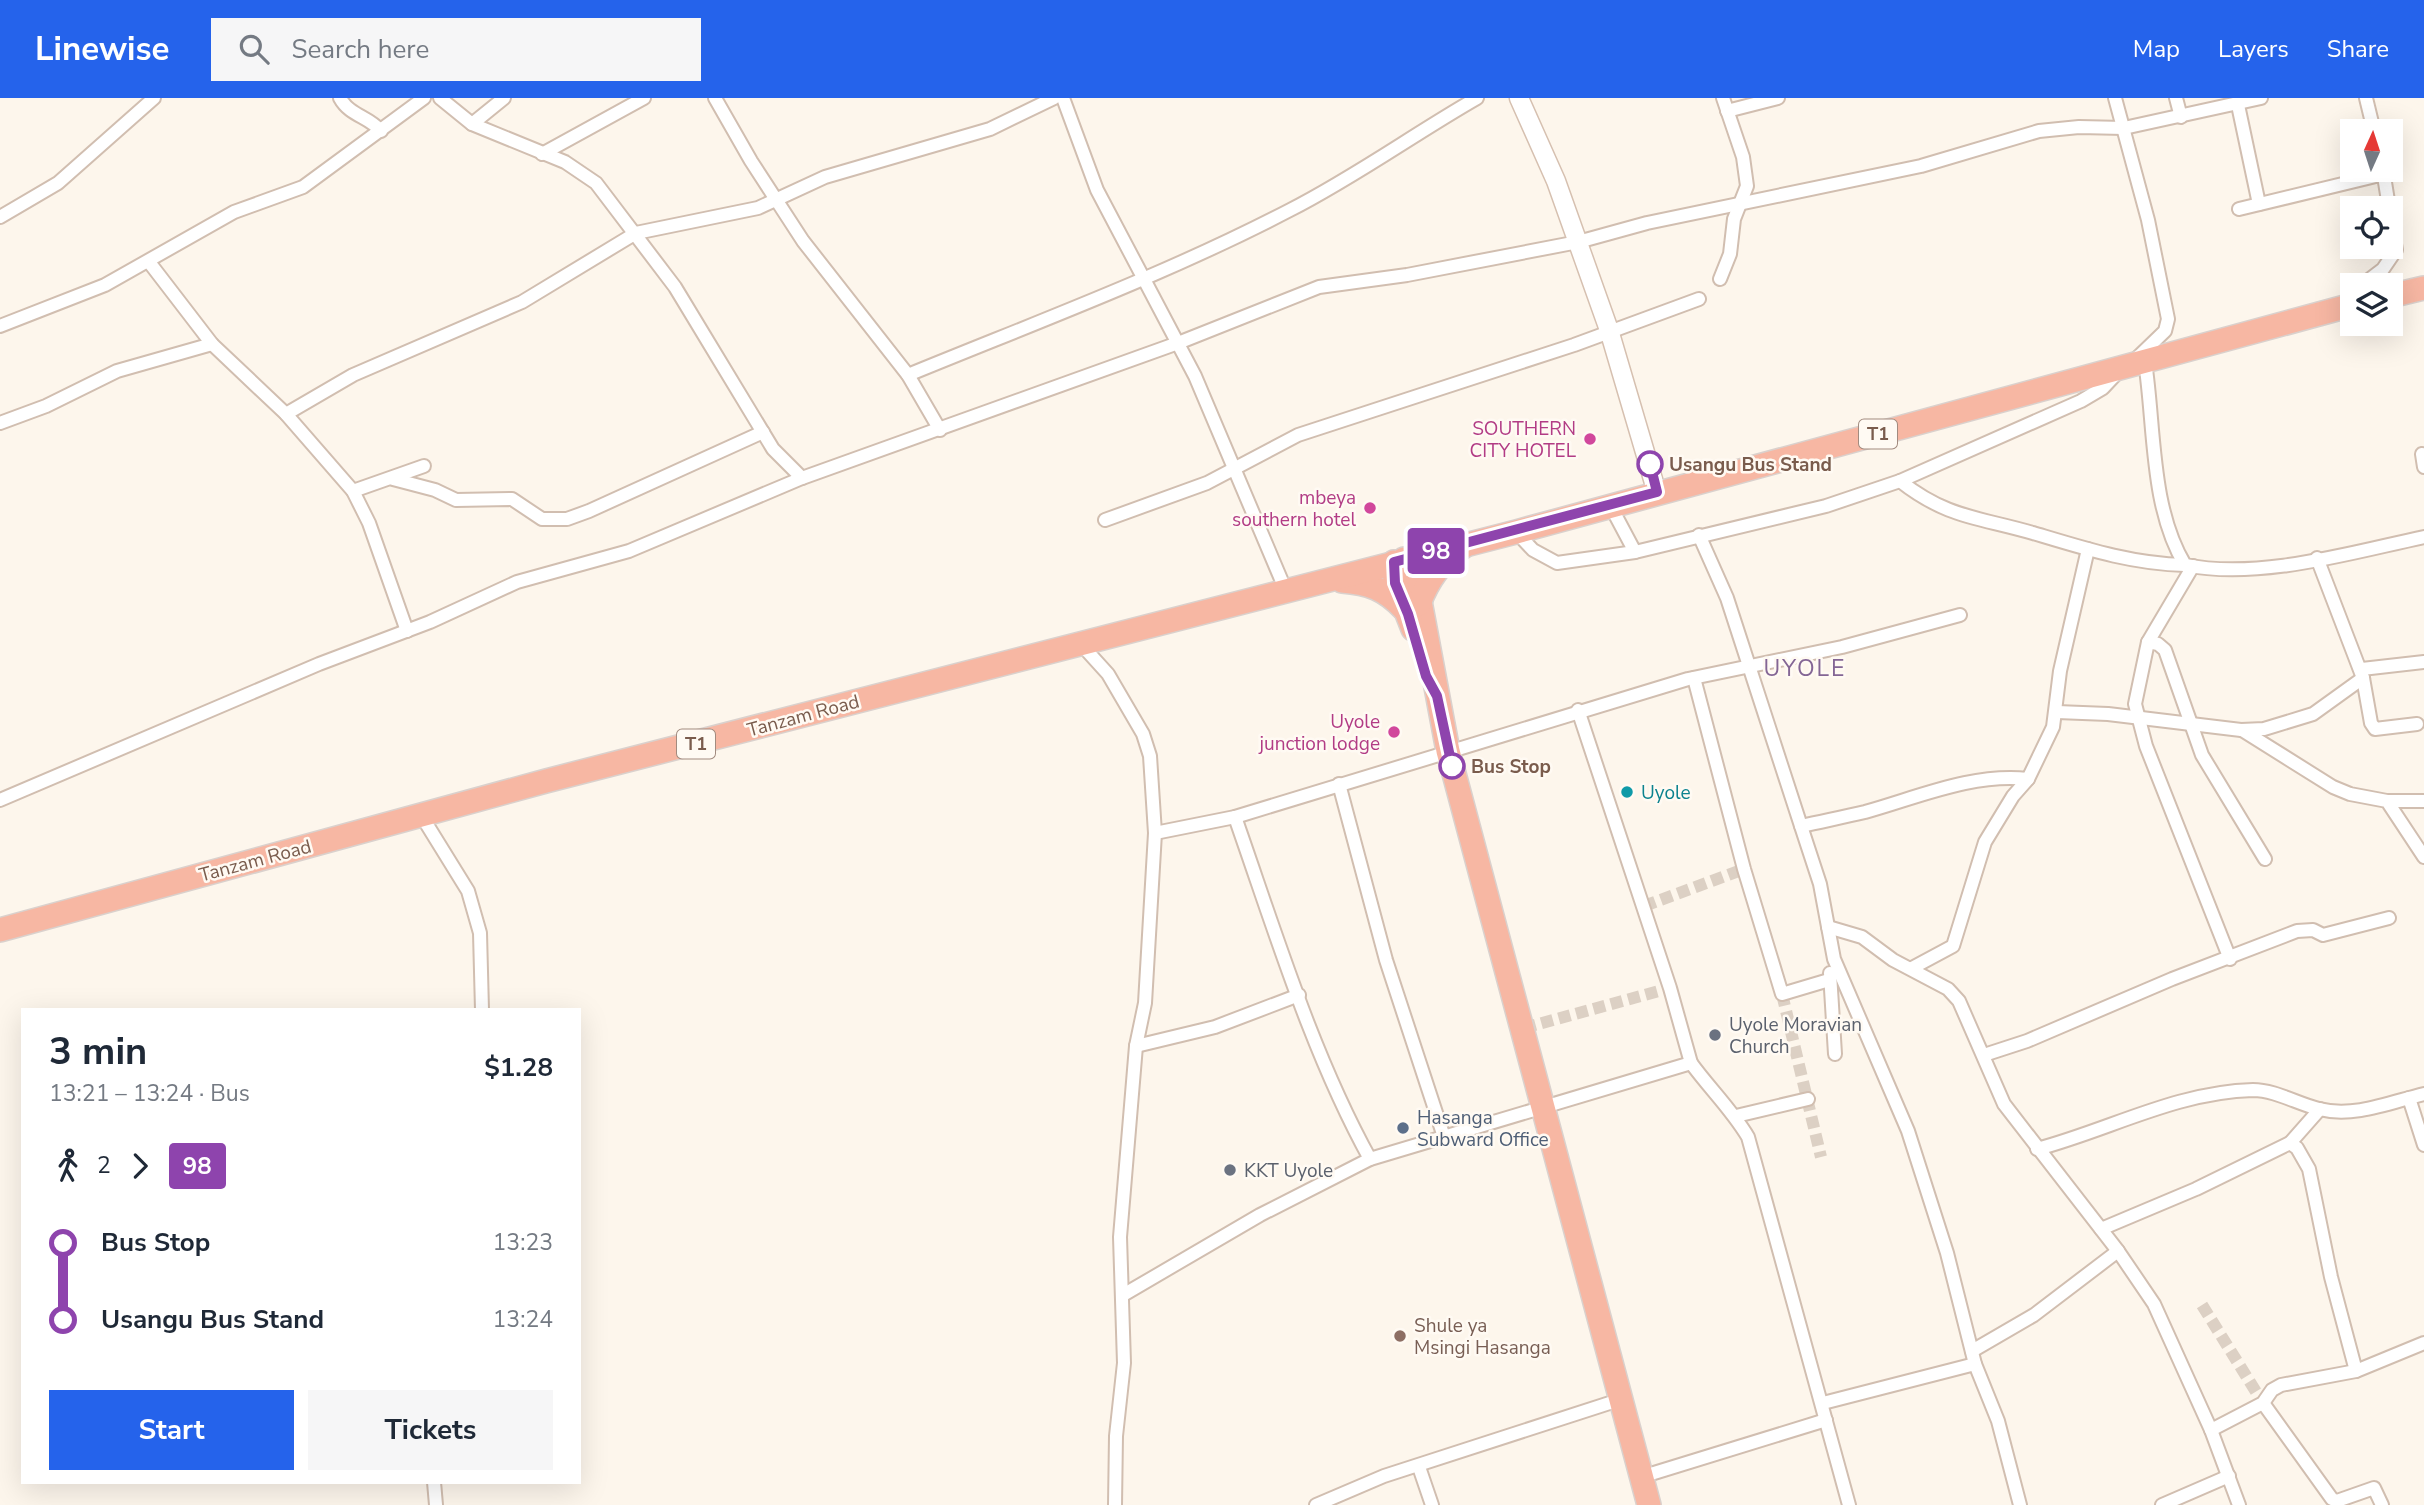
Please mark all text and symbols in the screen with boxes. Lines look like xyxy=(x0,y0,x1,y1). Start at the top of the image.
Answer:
search box xyxy=(211,18,701,81)
text: Linewise xyxy=(35,27,169,72)
icon: search xyxy=(235,30,273,68)
text: Search here xyxy=(291,32,429,67)
text: Map xyxy=(2133,33,2180,65)
text: Layers xyxy=(2218,33,2289,65)
text: Share xyxy=(2327,33,2389,65)
north arrow xyxy=(2340,119,2403,182)
map controls xyxy=(2340,119,2403,336)
button: locate xyxy=(2340,196,2403,259)
button: layers xyxy=(2340,273,2403,336)
place label: SOUTHERN CITY HOTEL xyxy=(1470,416,1577,464)
road number: T1 xyxy=(1859,420,1897,448)
marker: SOUTHERN CITY HOTEL xyxy=(1582,431,1598,447)
marker: Usangu Bus Stand xyxy=(1637,451,1663,477)
place label: Usangu Bus Stand xyxy=(1669,452,1832,478)
place label: mbeya southern hotel xyxy=(1232,485,1356,533)
marker: mbeya southern hotel xyxy=(1362,500,1378,516)
line badge: 98 xyxy=(1404,528,1468,574)
text: 98 xyxy=(1422,535,1450,567)
district label: UYOLE xyxy=(1764,653,1846,684)
street label: Tanzam Road xyxy=(744,689,862,743)
place label: Uyole junction lodge xyxy=(1258,709,1380,757)
marker: Uyole junction lodge xyxy=(1386,724,1402,740)
road number: T1 xyxy=(677,730,715,758)
marker: Bus Stop xyxy=(1439,753,1465,779)
place label: Bus Stop xyxy=(1471,754,1551,780)
place label: Uyole xyxy=(1641,780,1691,806)
marker: Uyole xyxy=(1619,784,1635,800)
street label: Tanzam Road xyxy=(196,834,314,888)
place label: Uyole Moravian Church xyxy=(1729,1012,1862,1060)
text: 3 min xyxy=(49,1026,147,1077)
marker: Uyole Moravian Church xyxy=(1707,1027,1723,1043)
text: $1.28 xyxy=(484,1050,553,1085)
text: 13:21 – 13:24 · Bus xyxy=(49,1078,250,1109)
place label: Hasanga Subward Office xyxy=(1417,1105,1549,1153)
marker: Hasanga Subward Office xyxy=(1395,1120,1411,1136)
icon: walk xyxy=(49,1147,87,1185)
icon: forward xyxy=(121,1147,159,1185)
text: 2 xyxy=(97,1150,111,1181)
text: 98 xyxy=(183,1150,212,1182)
place label: KKT Uyole xyxy=(1244,1158,1333,1184)
marker: KKT Uyole xyxy=(1222,1162,1238,1178)
text: Bus Stop xyxy=(101,1225,210,1260)
text: 13:23 xyxy=(493,1227,553,1258)
text: Usangu Bus Stand xyxy=(101,1302,324,1337)
text: 13:24 xyxy=(493,1304,553,1335)
place label: Shule ya Msingi Hasanga xyxy=(1414,1313,1551,1361)
marker: Shule ya Msingi Hasanga xyxy=(1392,1328,1408,1344)
button: Start xyxy=(49,1390,294,1470)
button: Tickets xyxy=(308,1390,553,1470)

